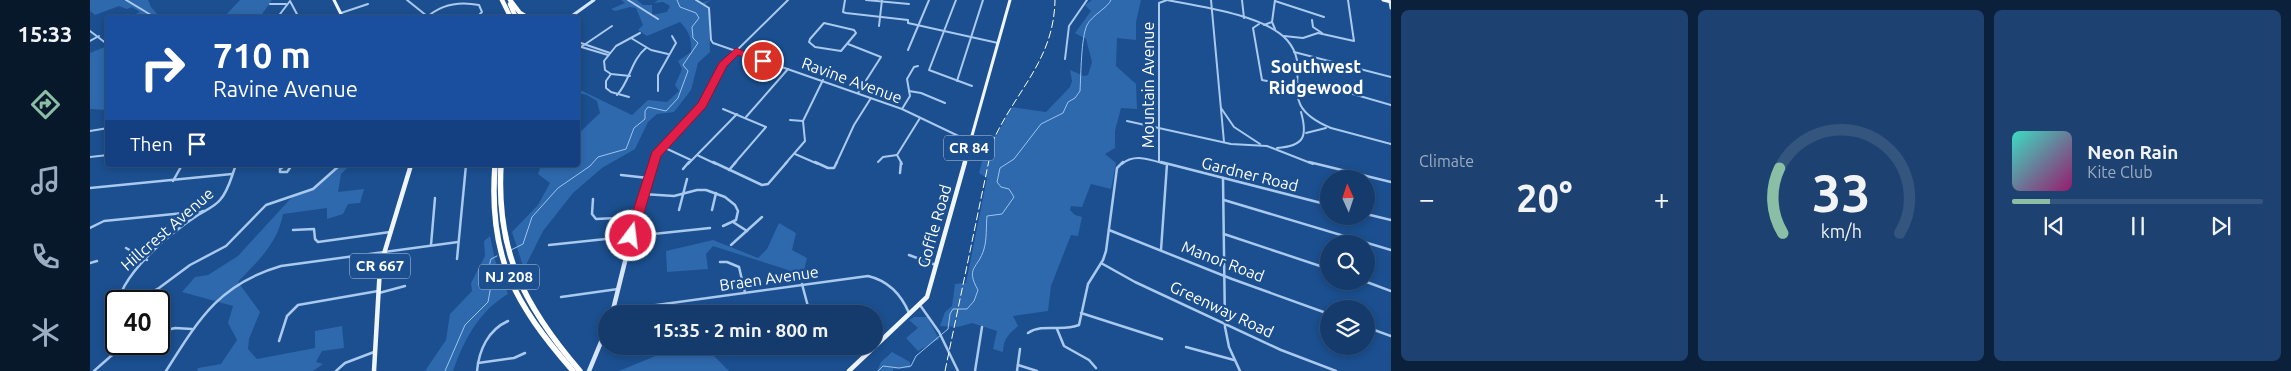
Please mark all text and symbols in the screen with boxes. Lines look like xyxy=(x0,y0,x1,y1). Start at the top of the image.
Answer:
text: 15:33 xyxy=(17,21,73,46)
street label: Mountain Avenue xyxy=(1139,22,1157,148)
icon: right xyxy=(130,35,195,100)
text: 710 m xyxy=(213,35,311,75)
pin xyxy=(742,40,784,82)
icon: arrive xyxy=(749,47,777,75)
street label: Ravine Avenue xyxy=(799,54,905,106)
district label: Southwest Ridgewood xyxy=(1269,56,1363,97)
text: Ravine Avenue xyxy=(213,76,358,101)
icon: directions xyxy=(28,87,63,122)
icon: arrive xyxy=(183,130,211,158)
text: Then xyxy=(130,133,173,155)
road number: CR 84 xyxy=(944,136,994,160)
text: Neon Rain xyxy=(2087,141,2178,163)
text: Climate xyxy=(1419,152,1474,170)
street label: Gardner Road xyxy=(1200,153,1300,195)
icon: music xyxy=(28,163,63,198)
text: Kite Club xyxy=(2087,163,2153,181)
text: 33 xyxy=(1812,164,1870,222)
north arrow xyxy=(1320,170,1375,225)
map controls xyxy=(1320,170,1375,355)
text: 20° xyxy=(1516,177,1572,219)
street label: Goffle Road xyxy=(914,182,954,270)
text: − xyxy=(1419,183,1435,214)
text: + xyxy=(1654,183,1670,214)
street label: Hillcrest Avenue xyxy=(117,184,217,274)
position arrow xyxy=(604,209,656,261)
icon: previous xyxy=(2040,212,2068,240)
icon: pause xyxy=(2124,212,2152,240)
icon: next xyxy=(2207,212,2235,240)
text: km/h xyxy=(1820,221,1862,241)
button: search xyxy=(1320,235,1375,290)
street label: Manor Road xyxy=(1179,237,1267,285)
icon: phone xyxy=(28,239,63,274)
road number: CR 667 xyxy=(350,254,410,278)
street label: Braen Avenue xyxy=(718,262,820,294)
road number: NJ 208 xyxy=(479,264,539,290)
street label: Greenway Road xyxy=(1167,277,1277,341)
speed limit sign: 40 xyxy=(105,290,170,355)
button: layers xyxy=(1320,300,1375,355)
icon: climate xyxy=(28,315,63,350)
text: 15:35 · 2 min · 800 m xyxy=(653,319,828,341)

